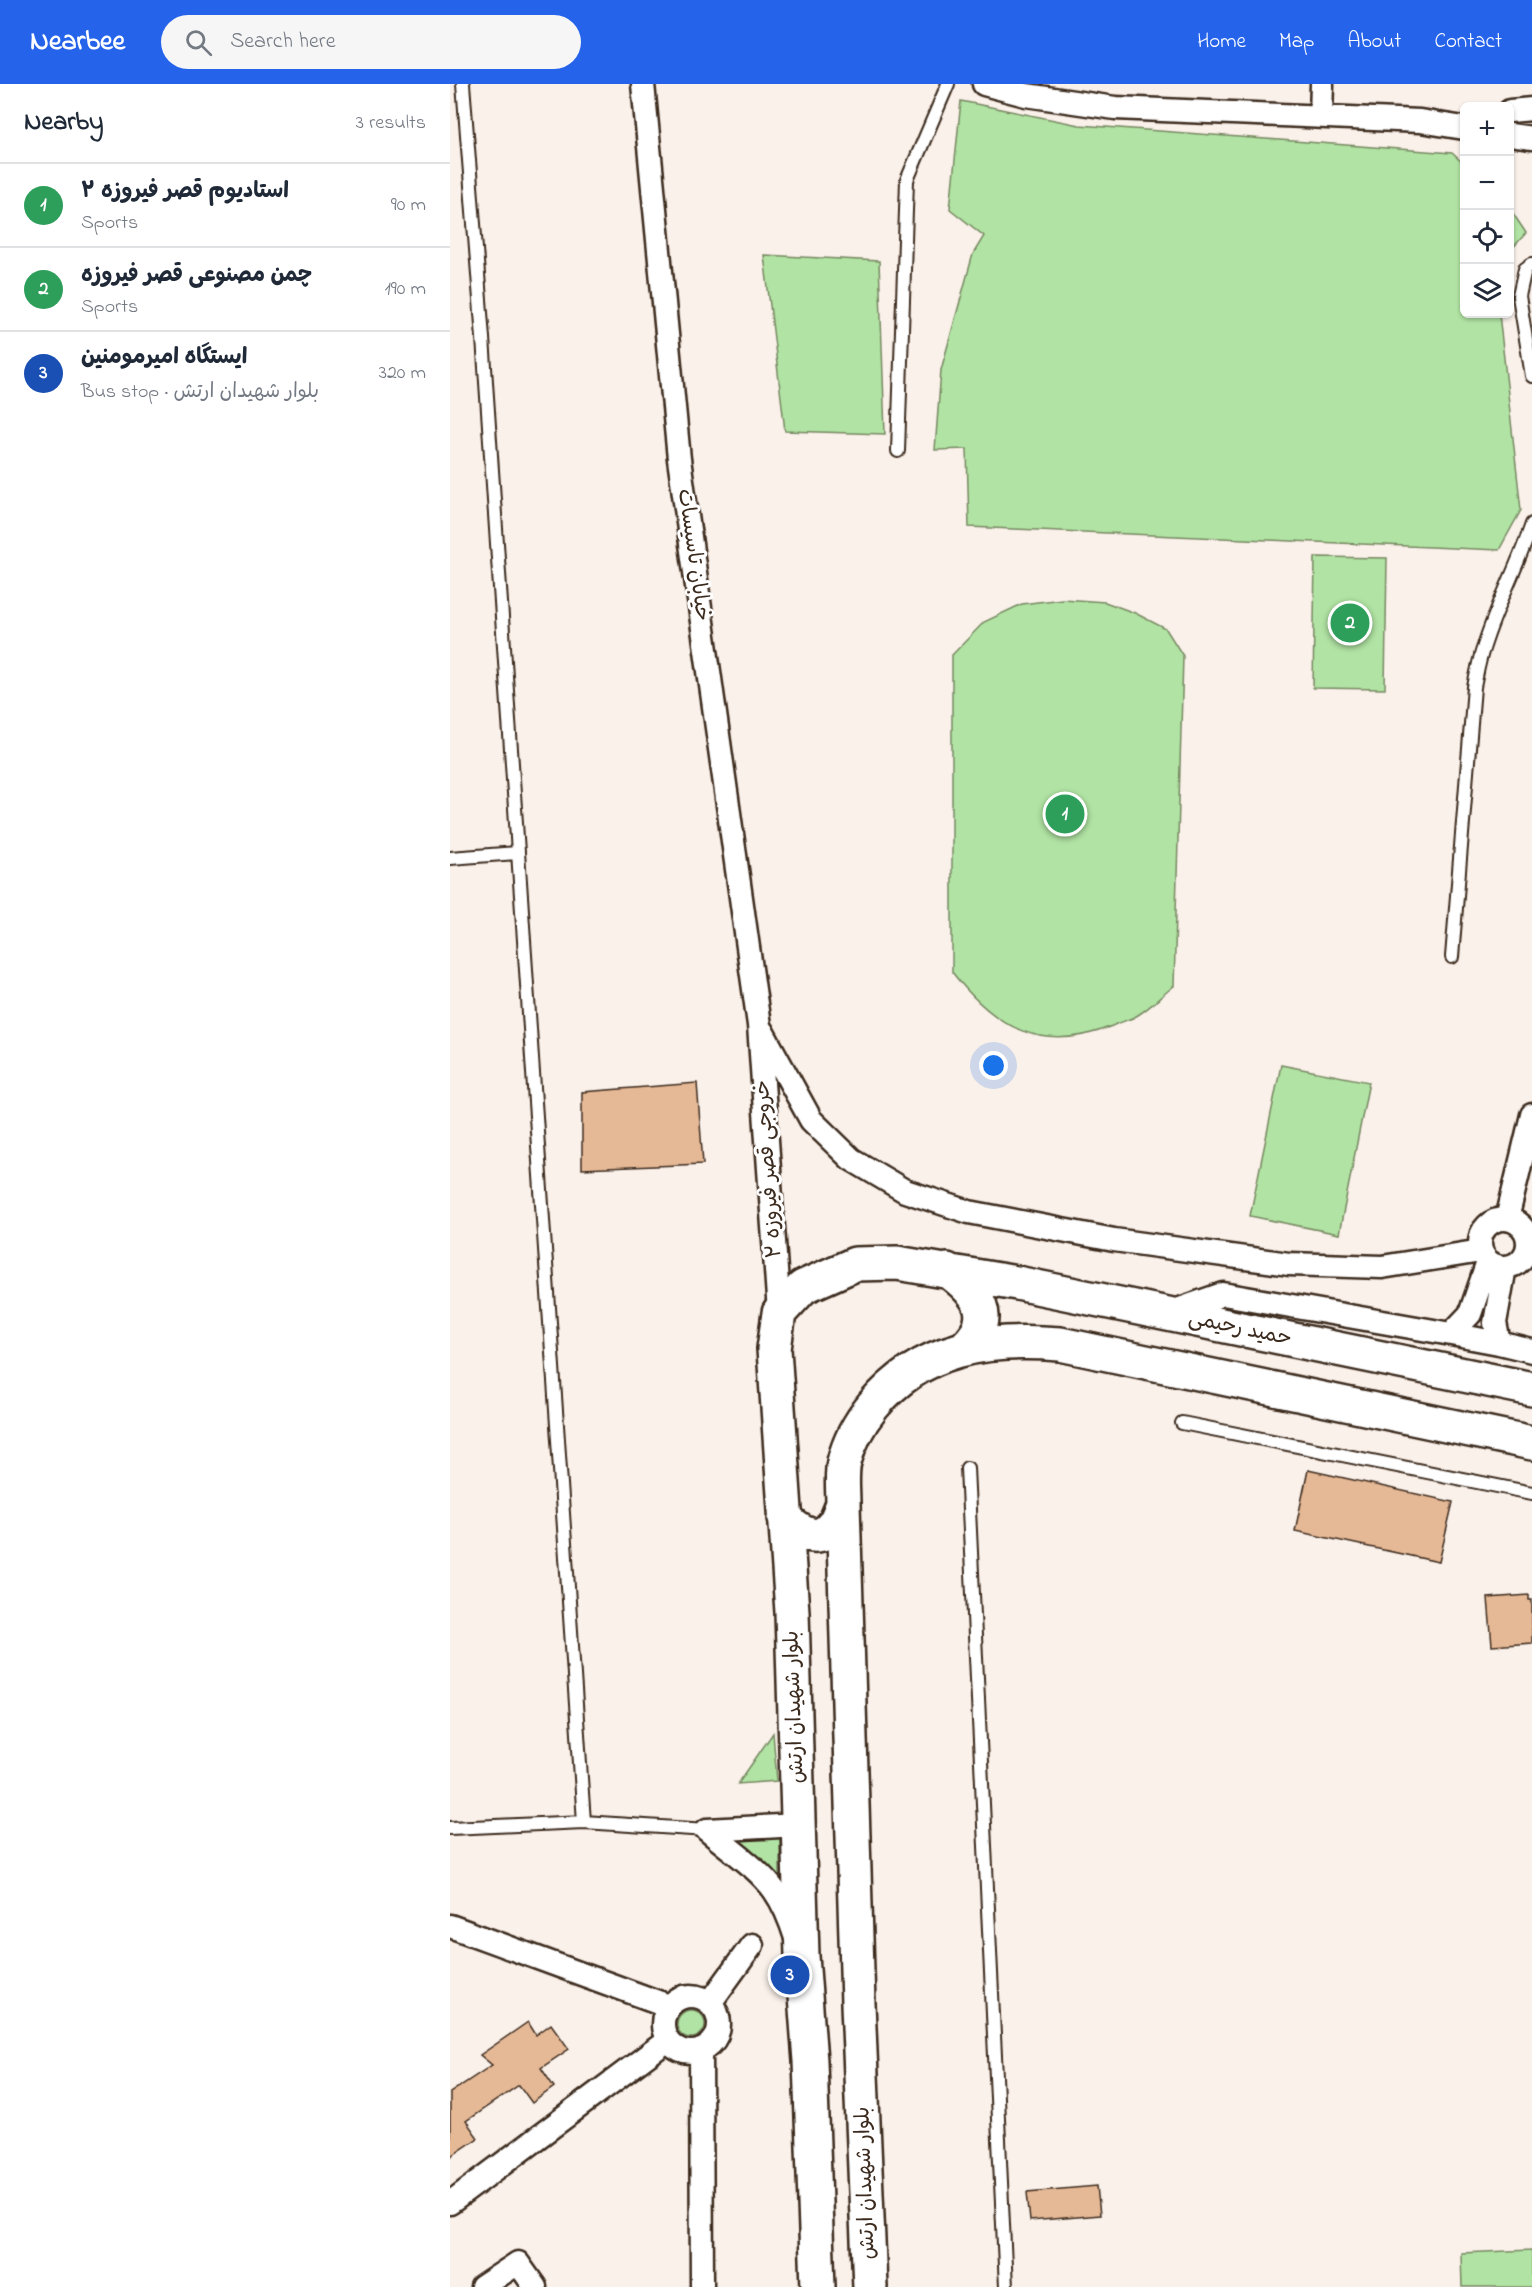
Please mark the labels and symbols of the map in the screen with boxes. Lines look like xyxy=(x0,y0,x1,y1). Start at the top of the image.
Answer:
street label: خیابان تاسیسات xyxy=(669,487,717,623)
pin: 2 xyxy=(1330,600,1370,646)
pin: 1 xyxy=(1046,792,1084,836)
your location xyxy=(979,1051,1008,1080)
street label: خروجی قصر فیروزه ۲ xyxy=(748,1079,790,1259)
street label: حمید رحیمی xyxy=(1186,1303,1294,1355)
street label: بلوار شهیدان ارتش xyxy=(777,1630,813,1784)
pin: 3 xyxy=(770,1952,810,1998)
street label: بلوار شهیدان ارتش xyxy=(848,2106,884,2260)

